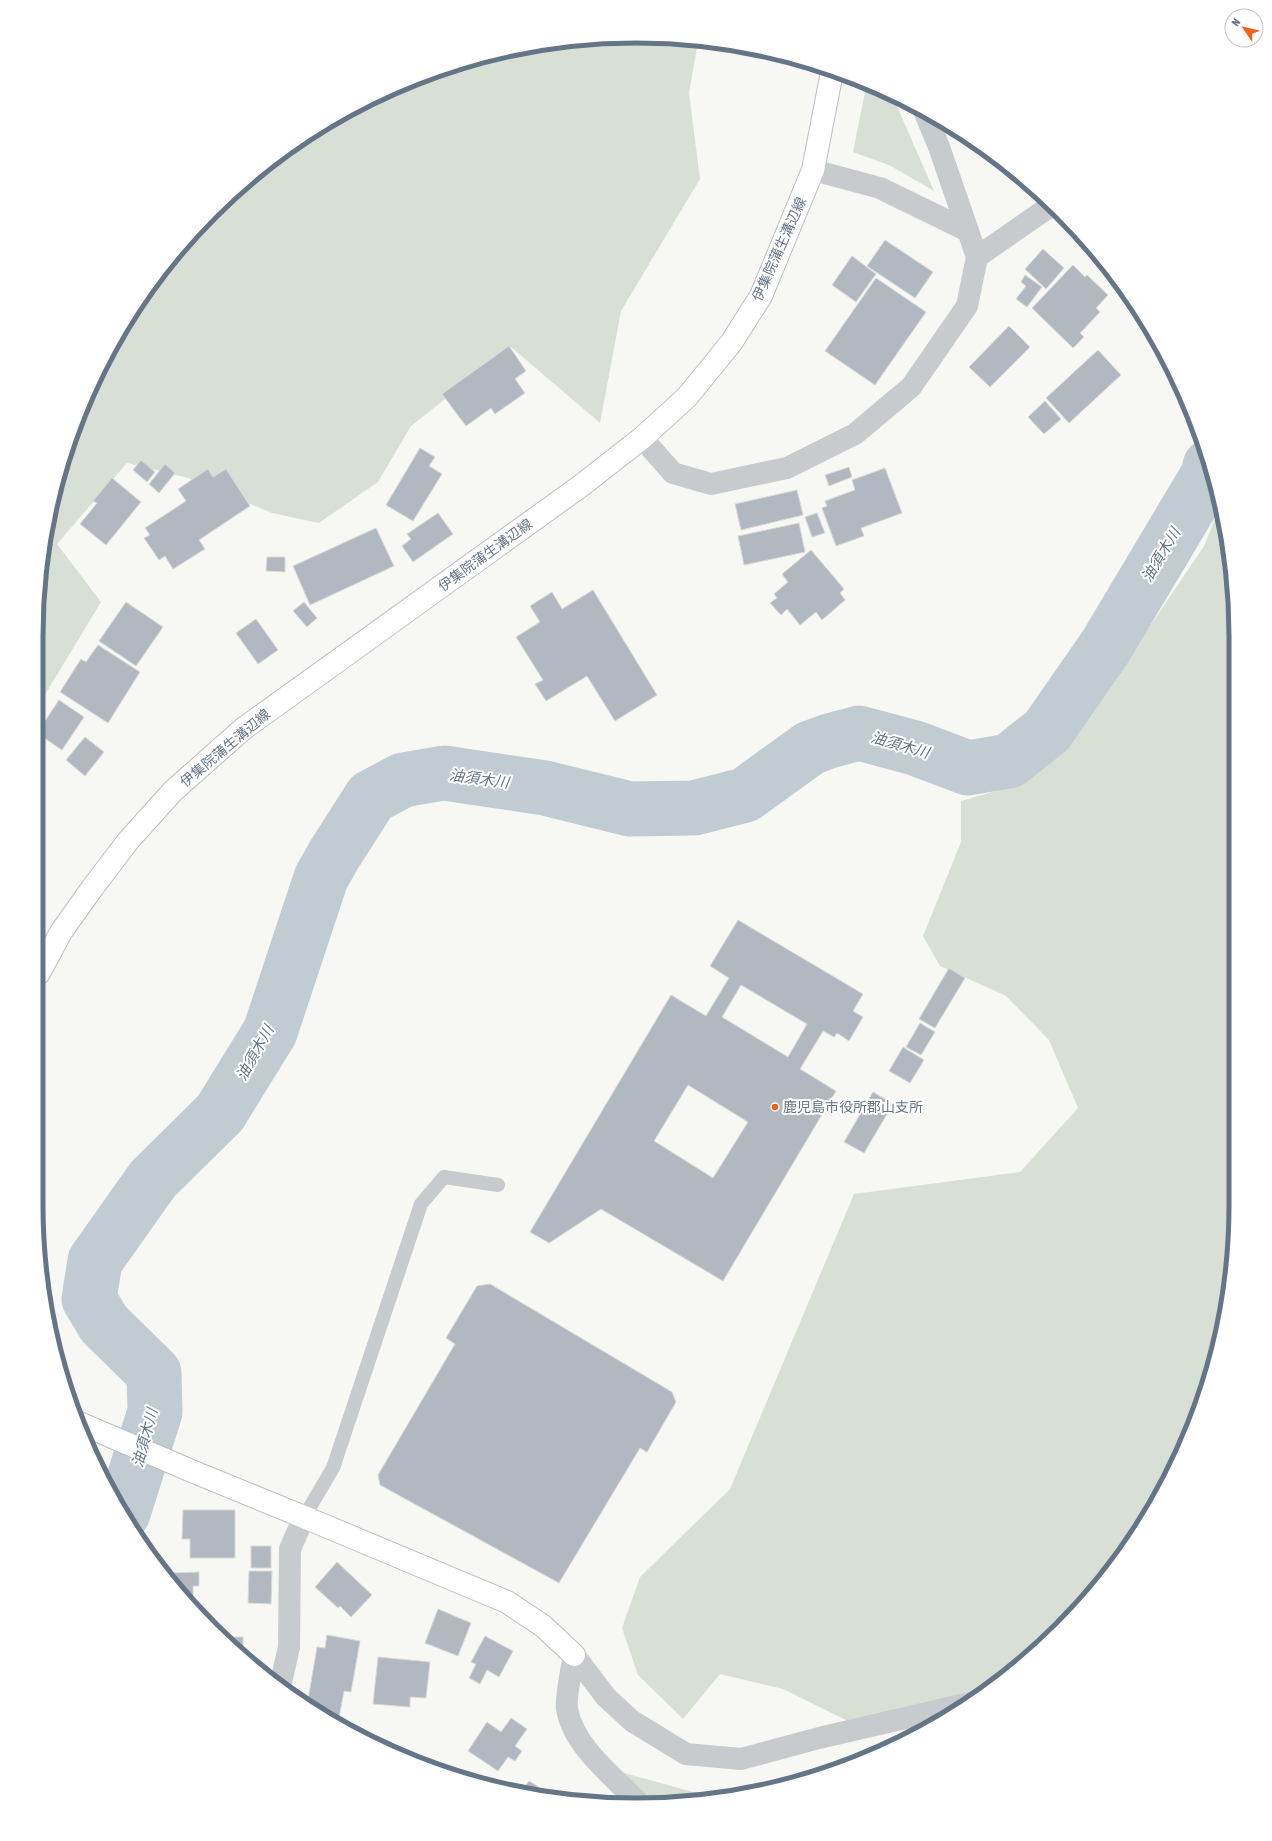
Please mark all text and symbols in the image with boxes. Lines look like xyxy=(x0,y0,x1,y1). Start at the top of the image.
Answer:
north arrow xyxy=(1224,8,1264,48)
text: N xyxy=(1229,16,1243,28)
street label: 伊集院蒲生溝辺線 xyxy=(749,195,809,303)
street label: 伊集院蒲生溝辺線 xyxy=(435,516,535,594)
water label: 油須木川 xyxy=(1138,523,1184,585)
street label: 伊集院蒲生溝辺線 xyxy=(177,706,273,790)
water label: 油須木川 xyxy=(869,728,933,762)
water label: 油須木川 xyxy=(448,766,512,791)
water label: 油須木川 xyxy=(233,1021,278,1083)
place label: 鹿児島市役所郡山支所 xyxy=(783,1099,923,1115)
marker: 鹿児島市役所郡山支所 xyxy=(770,1102,780,1112)
water label: 油須木川 xyxy=(129,1405,161,1469)

